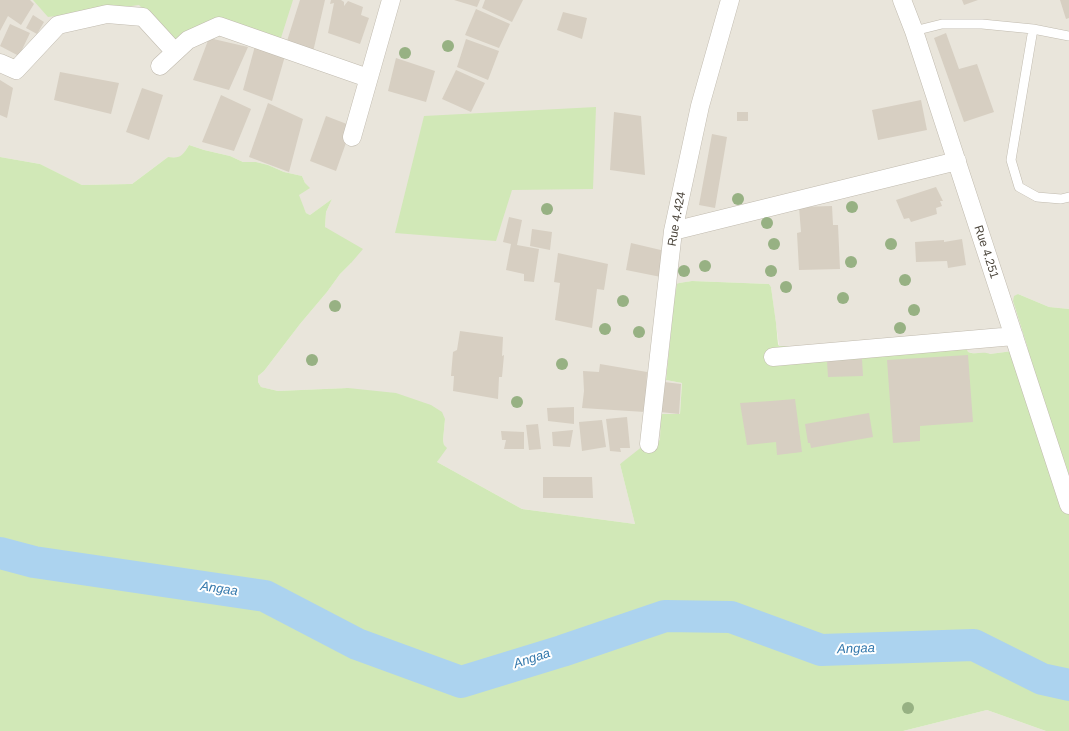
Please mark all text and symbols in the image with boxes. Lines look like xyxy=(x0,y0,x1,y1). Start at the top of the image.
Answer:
street label: Rue 4.424 xyxy=(665,190,689,248)
street label: Rue 4.251 xyxy=(971,223,1001,281)
water label: Angaa xyxy=(199,579,239,599)
water label: Angaa xyxy=(837,641,875,657)
water label: Angaa xyxy=(512,646,552,672)

